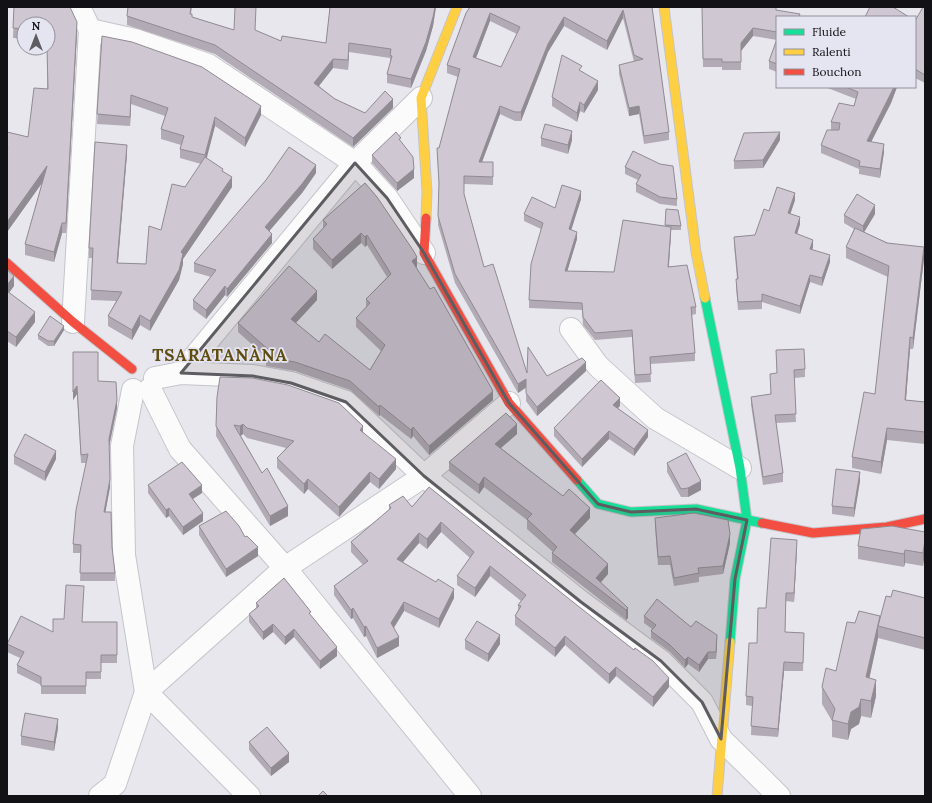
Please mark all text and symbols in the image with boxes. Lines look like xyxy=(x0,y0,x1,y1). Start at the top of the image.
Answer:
north arrow xyxy=(16,16,56,56)
legend xyxy=(776,16,916,88)
text: N xyxy=(32,19,41,33)
text: Fluide xyxy=(812,24,847,39)
text: Ralenti xyxy=(812,44,851,59)
text: Bouchon xyxy=(812,64,862,79)
district label: TSARATANÀNA xyxy=(152,344,288,366)

